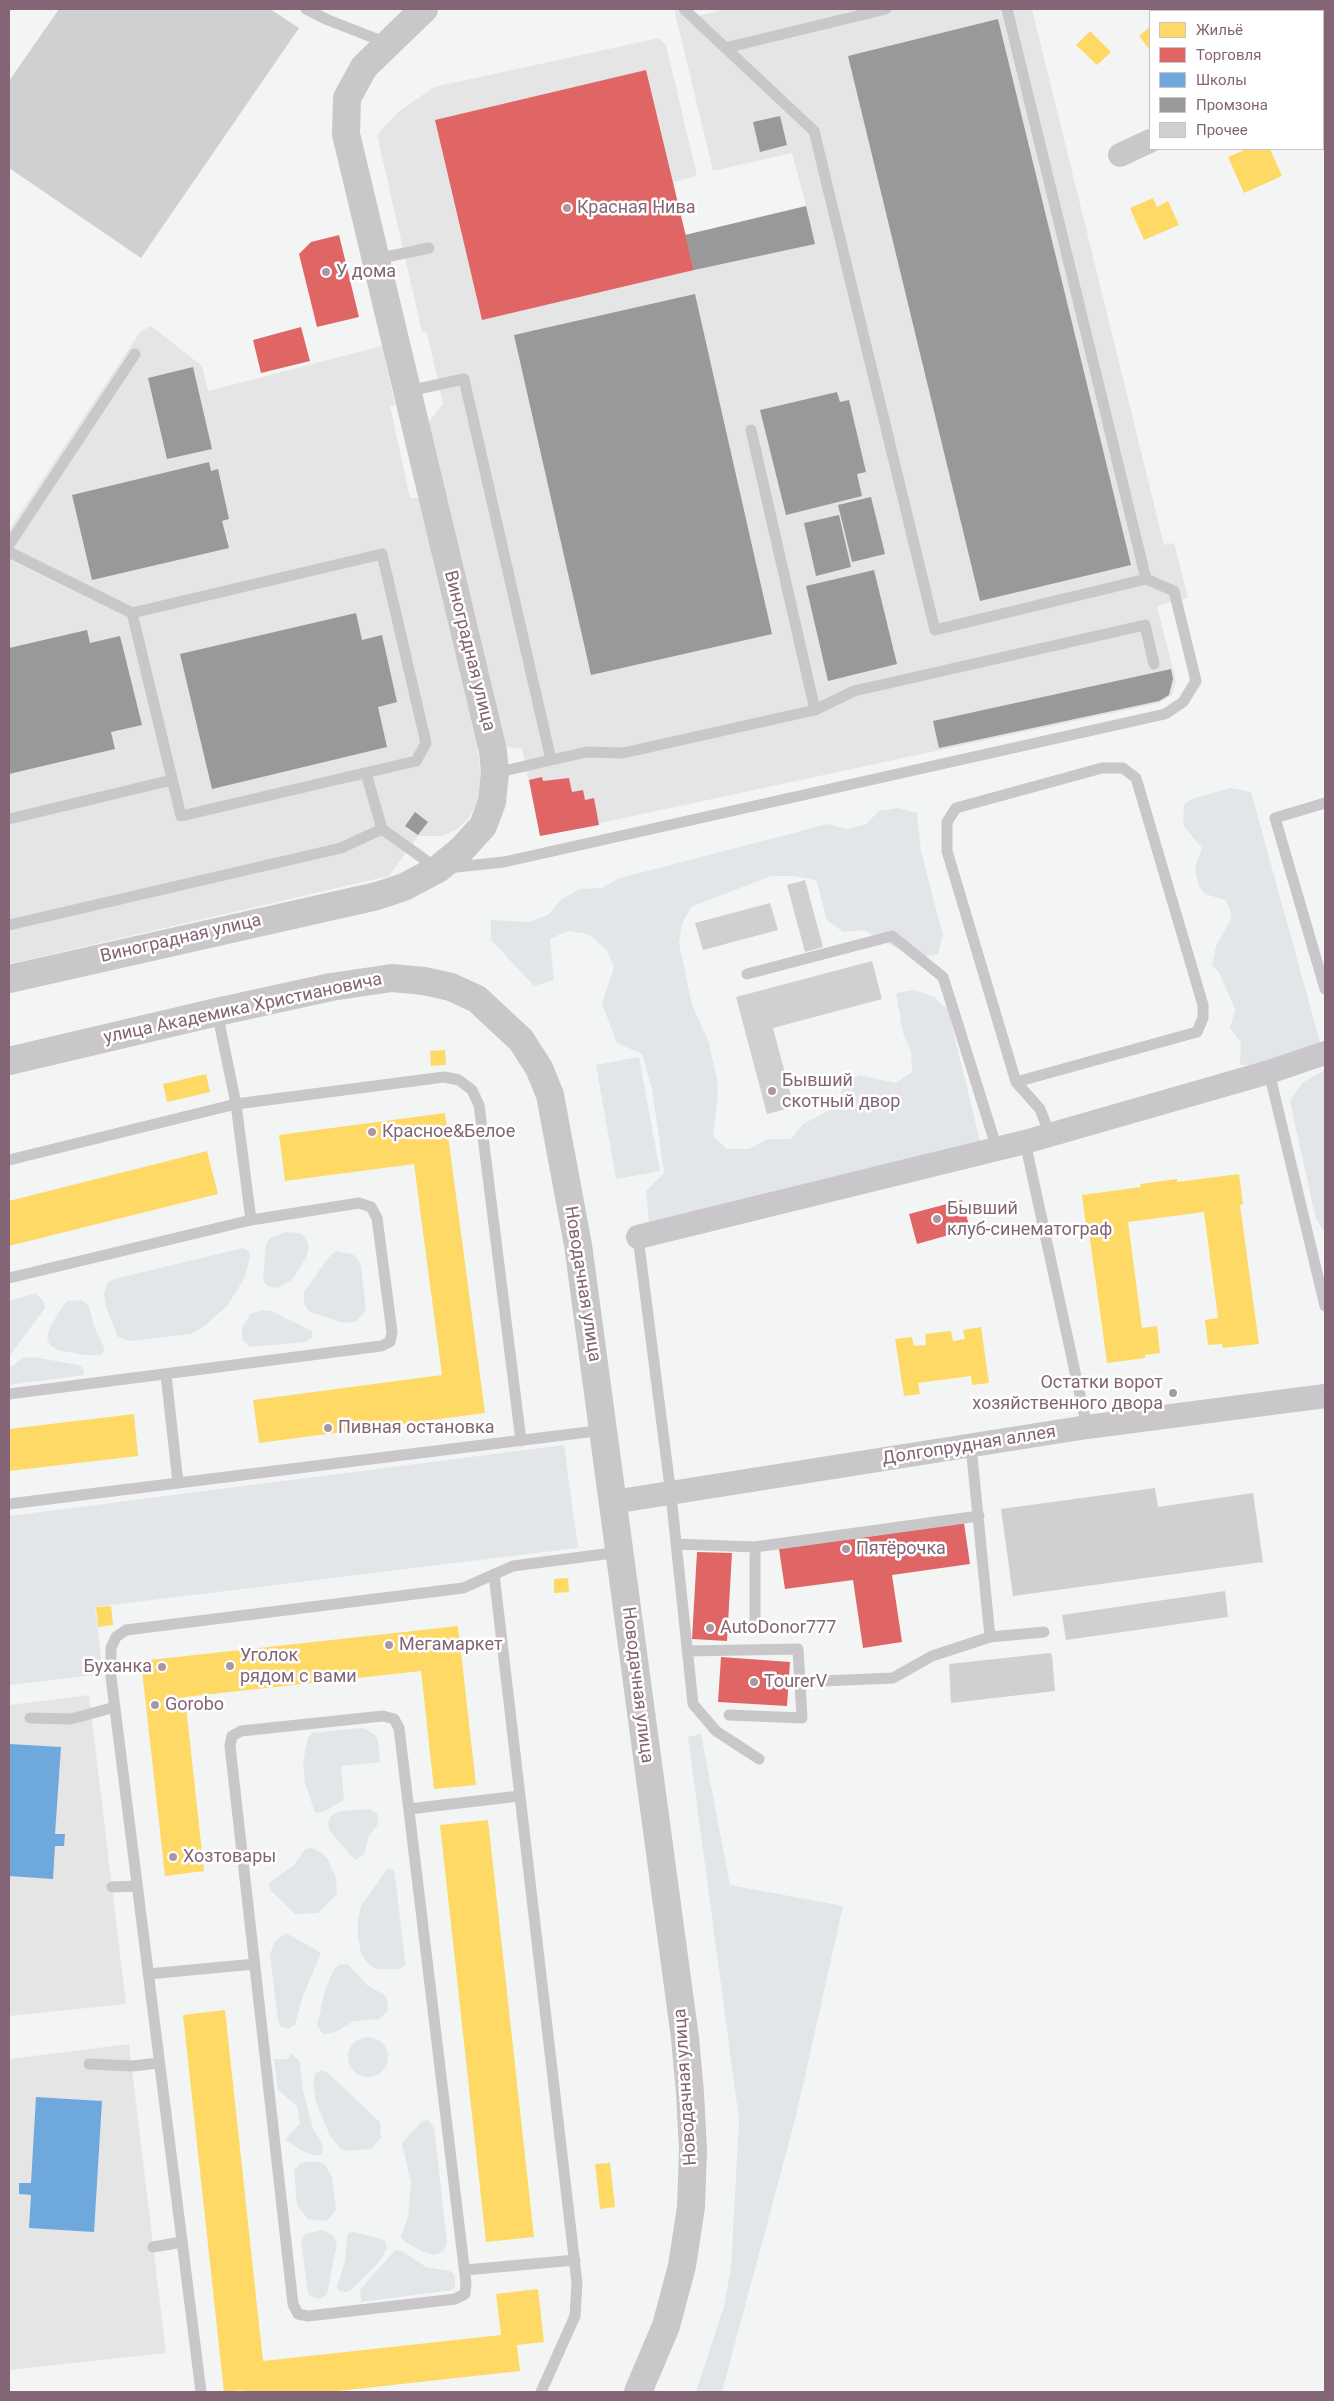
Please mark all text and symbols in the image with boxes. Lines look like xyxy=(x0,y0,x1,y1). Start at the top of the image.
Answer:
legend xyxy=(1149,10,1324,150)
text: Жильё xyxy=(1196,21,1243,39)
text: Торговля xyxy=(1196,46,1261,64)
text: Школы xyxy=(1196,71,1247,89)
text: Промзона xyxy=(1196,96,1268,114)
text: Прочее xyxy=(1196,121,1248,139)
place label: Красная Нива xyxy=(577,197,696,219)
marker: Красная Нива xyxy=(561,202,573,214)
place label: У дома xyxy=(336,261,396,283)
marker: У дома xyxy=(320,266,332,278)
street label: Виноградная улица xyxy=(439,569,499,733)
street label: Виноградная улица xyxy=(98,910,264,968)
street label: улица Академика Христиановича xyxy=(102,969,384,1049)
place label: Бывший скотный двор xyxy=(782,1070,900,1112)
marker: Бывший скотный двор xyxy=(766,1085,778,1097)
place label: Красное&Белое xyxy=(382,1121,515,1143)
marker: Красное&Белое xyxy=(366,1126,378,1138)
place label: Бывший клуб-синематограф xyxy=(947,1198,1112,1240)
street label: Новодачная улица xyxy=(559,1205,605,1363)
marker: Бывший клуб-синематограф xyxy=(931,1213,943,1225)
place label: Остатки ворот хозяйственного двора xyxy=(972,1372,1163,1415)
marker: Остатки ворот хозяйственного двора xyxy=(1167,1387,1179,1399)
place label: Пивная остановка xyxy=(338,1417,494,1439)
marker: Пивная остановка xyxy=(322,1422,334,1434)
street label: Долгопрудная аллея xyxy=(881,1422,1057,1470)
place label: Пятёрочка xyxy=(856,1538,946,1560)
marker: Пятёрочка xyxy=(840,1543,852,1555)
street label: Новодачная улица xyxy=(617,1606,657,1764)
place label: AutoDonor777 xyxy=(720,1617,836,1639)
marker: AutoDonor777 xyxy=(704,1622,716,1634)
place label: Мегамаркет xyxy=(399,1634,503,1656)
marker: Мегамаркет xyxy=(383,1639,395,1651)
place label: Уголок рядом с вами xyxy=(240,1645,357,1688)
place label: Буханка xyxy=(84,1656,152,1678)
marker: Уголок рядом с вами xyxy=(224,1660,236,1672)
marker: Буханка xyxy=(156,1661,168,1673)
place label: TourerV xyxy=(764,1671,827,1693)
marker: TourerV xyxy=(748,1676,760,1688)
place label: Gorobo xyxy=(165,1694,224,1716)
marker: Gorobo xyxy=(149,1699,161,1711)
place label: Хозтовары xyxy=(183,1846,276,1868)
marker: Хозтовары xyxy=(167,1851,179,1863)
street label: Новодачная улица xyxy=(670,2008,702,2166)

